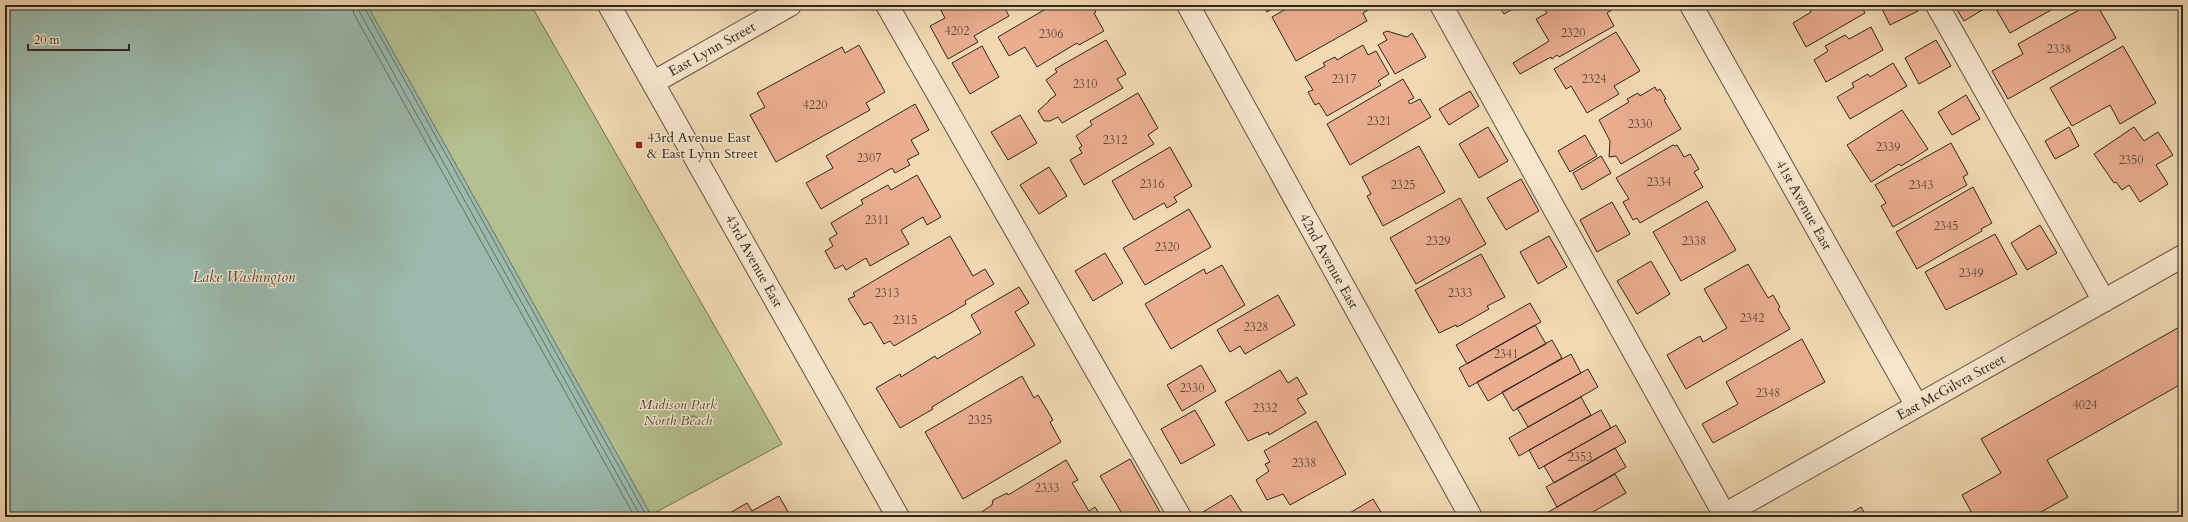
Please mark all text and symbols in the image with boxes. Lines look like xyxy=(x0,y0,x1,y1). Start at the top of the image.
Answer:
street label: East Lynn Street xyxy=(665,17,759,81)
house number: 4202 xyxy=(945,23,969,39)
house number: 2320 xyxy=(1561,25,1585,41)
scale bar xyxy=(28,26,129,52)
house number: 2306 xyxy=(1039,26,1063,42)
text: 20 m xyxy=(34,32,61,48)
house number: 2338 xyxy=(2047,41,2071,57)
house number: 2317 xyxy=(1332,71,1356,87)
house number: 2324 xyxy=(1582,71,1606,87)
house number: 2310 xyxy=(1073,76,1097,92)
house number: 4220 xyxy=(803,97,827,113)
house number: 2321 xyxy=(1367,113,1391,129)
house number: 2330 xyxy=(1628,116,1652,132)
place label: 43rd Avenue East & East Lynn Street xyxy=(647,128,759,163)
house number: 2312 xyxy=(1103,132,1127,148)
house number: 2339 xyxy=(1876,139,1900,155)
marker: 43rd Avenue East & East Lynn Street xyxy=(634,140,644,150)
house number: 2307 xyxy=(857,150,881,166)
house number: 2350 xyxy=(2119,152,2143,168)
street label: 41st Avenue East xyxy=(1771,157,1837,254)
house number: 2334 xyxy=(1647,174,1671,190)
house number: 2316 xyxy=(1140,176,1164,192)
house number: 2325 xyxy=(1391,177,1415,193)
house number: 2343 xyxy=(1909,177,1933,193)
street label: 42nd Avenue East xyxy=(1295,210,1363,313)
street label: 43rd Avenue East xyxy=(721,211,788,311)
house number: 2311 xyxy=(865,212,889,228)
house number: 2345 xyxy=(1934,218,1958,234)
house number: 2329 xyxy=(1426,233,1450,249)
house number: 2338 xyxy=(1682,233,1706,249)
house number: 2320 xyxy=(1155,239,1179,255)
house number: 2349 xyxy=(1959,265,1983,281)
water label: Lake Washington xyxy=(193,267,296,287)
house number: 2313 xyxy=(875,285,899,301)
house number: 2333 xyxy=(1448,285,1472,301)
house number: 2342 xyxy=(1740,310,1764,326)
house number: 2315 xyxy=(893,312,917,328)
house number: 2328 xyxy=(1244,319,1268,335)
house number: 2341 xyxy=(1494,346,1518,362)
street label: East McGilvra Street xyxy=(1893,349,2009,425)
house number: 2330 xyxy=(1180,380,1204,396)
house number: 2348 xyxy=(1756,385,1780,401)
park label: Madison Park North Beach xyxy=(639,395,717,430)
house number: 4024 xyxy=(2073,397,2097,413)
house number: 2332 xyxy=(1253,400,1277,416)
house number: 2325 xyxy=(968,412,992,428)
house number: 2353 xyxy=(1568,449,1592,465)
house number: 2338 xyxy=(1292,455,1316,471)
house number: 2333 xyxy=(1035,480,1059,496)

